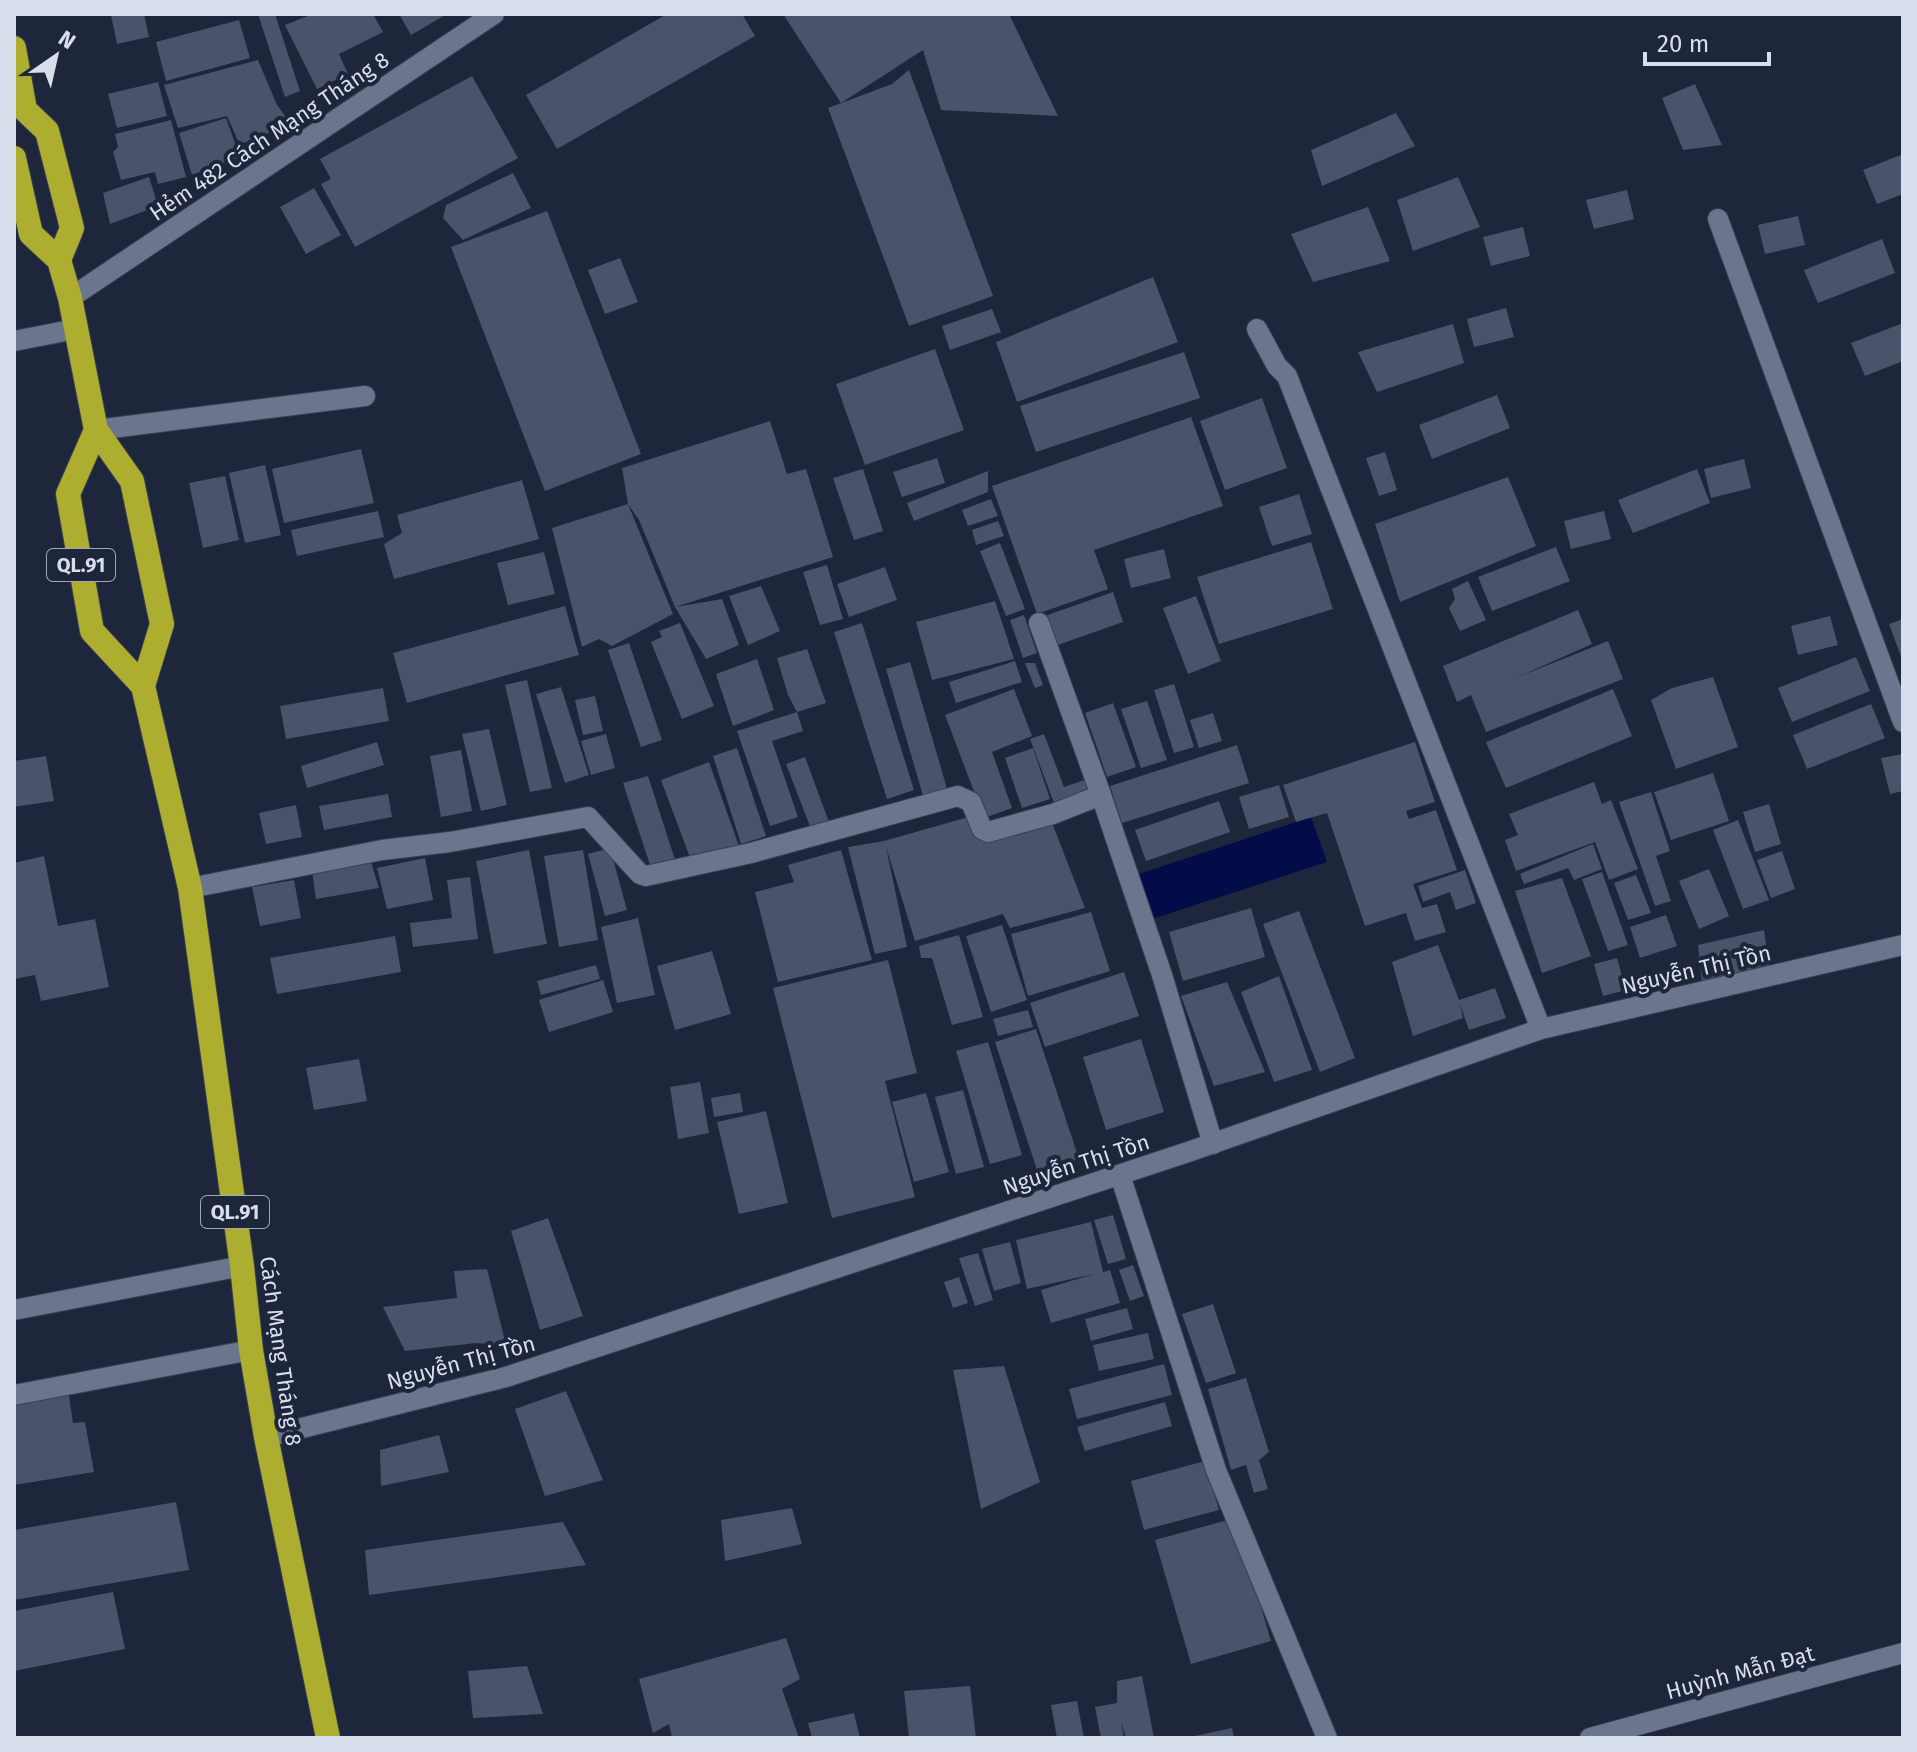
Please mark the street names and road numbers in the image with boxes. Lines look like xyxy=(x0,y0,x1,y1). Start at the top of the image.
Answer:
street label: Hẻm 482 Cách Mạng Tháng 8 xyxy=(144,46,394,227)
road number: QL.91 xyxy=(47,549,115,581)
street label: Nguyễn Thị Tồn xyxy=(1619,939,1774,1000)
street label: Nguyễn Thị Tồn xyxy=(999,1128,1153,1201)
road number: QL.91 xyxy=(201,1196,269,1228)
street label: Cách Mạng Tháng 8 xyxy=(254,1255,307,1448)
street label: Nguyễn Thị Tồn xyxy=(384,1330,538,1395)
street label: Huỳnh Mẫn Đạt xyxy=(1663,1640,1817,1705)

